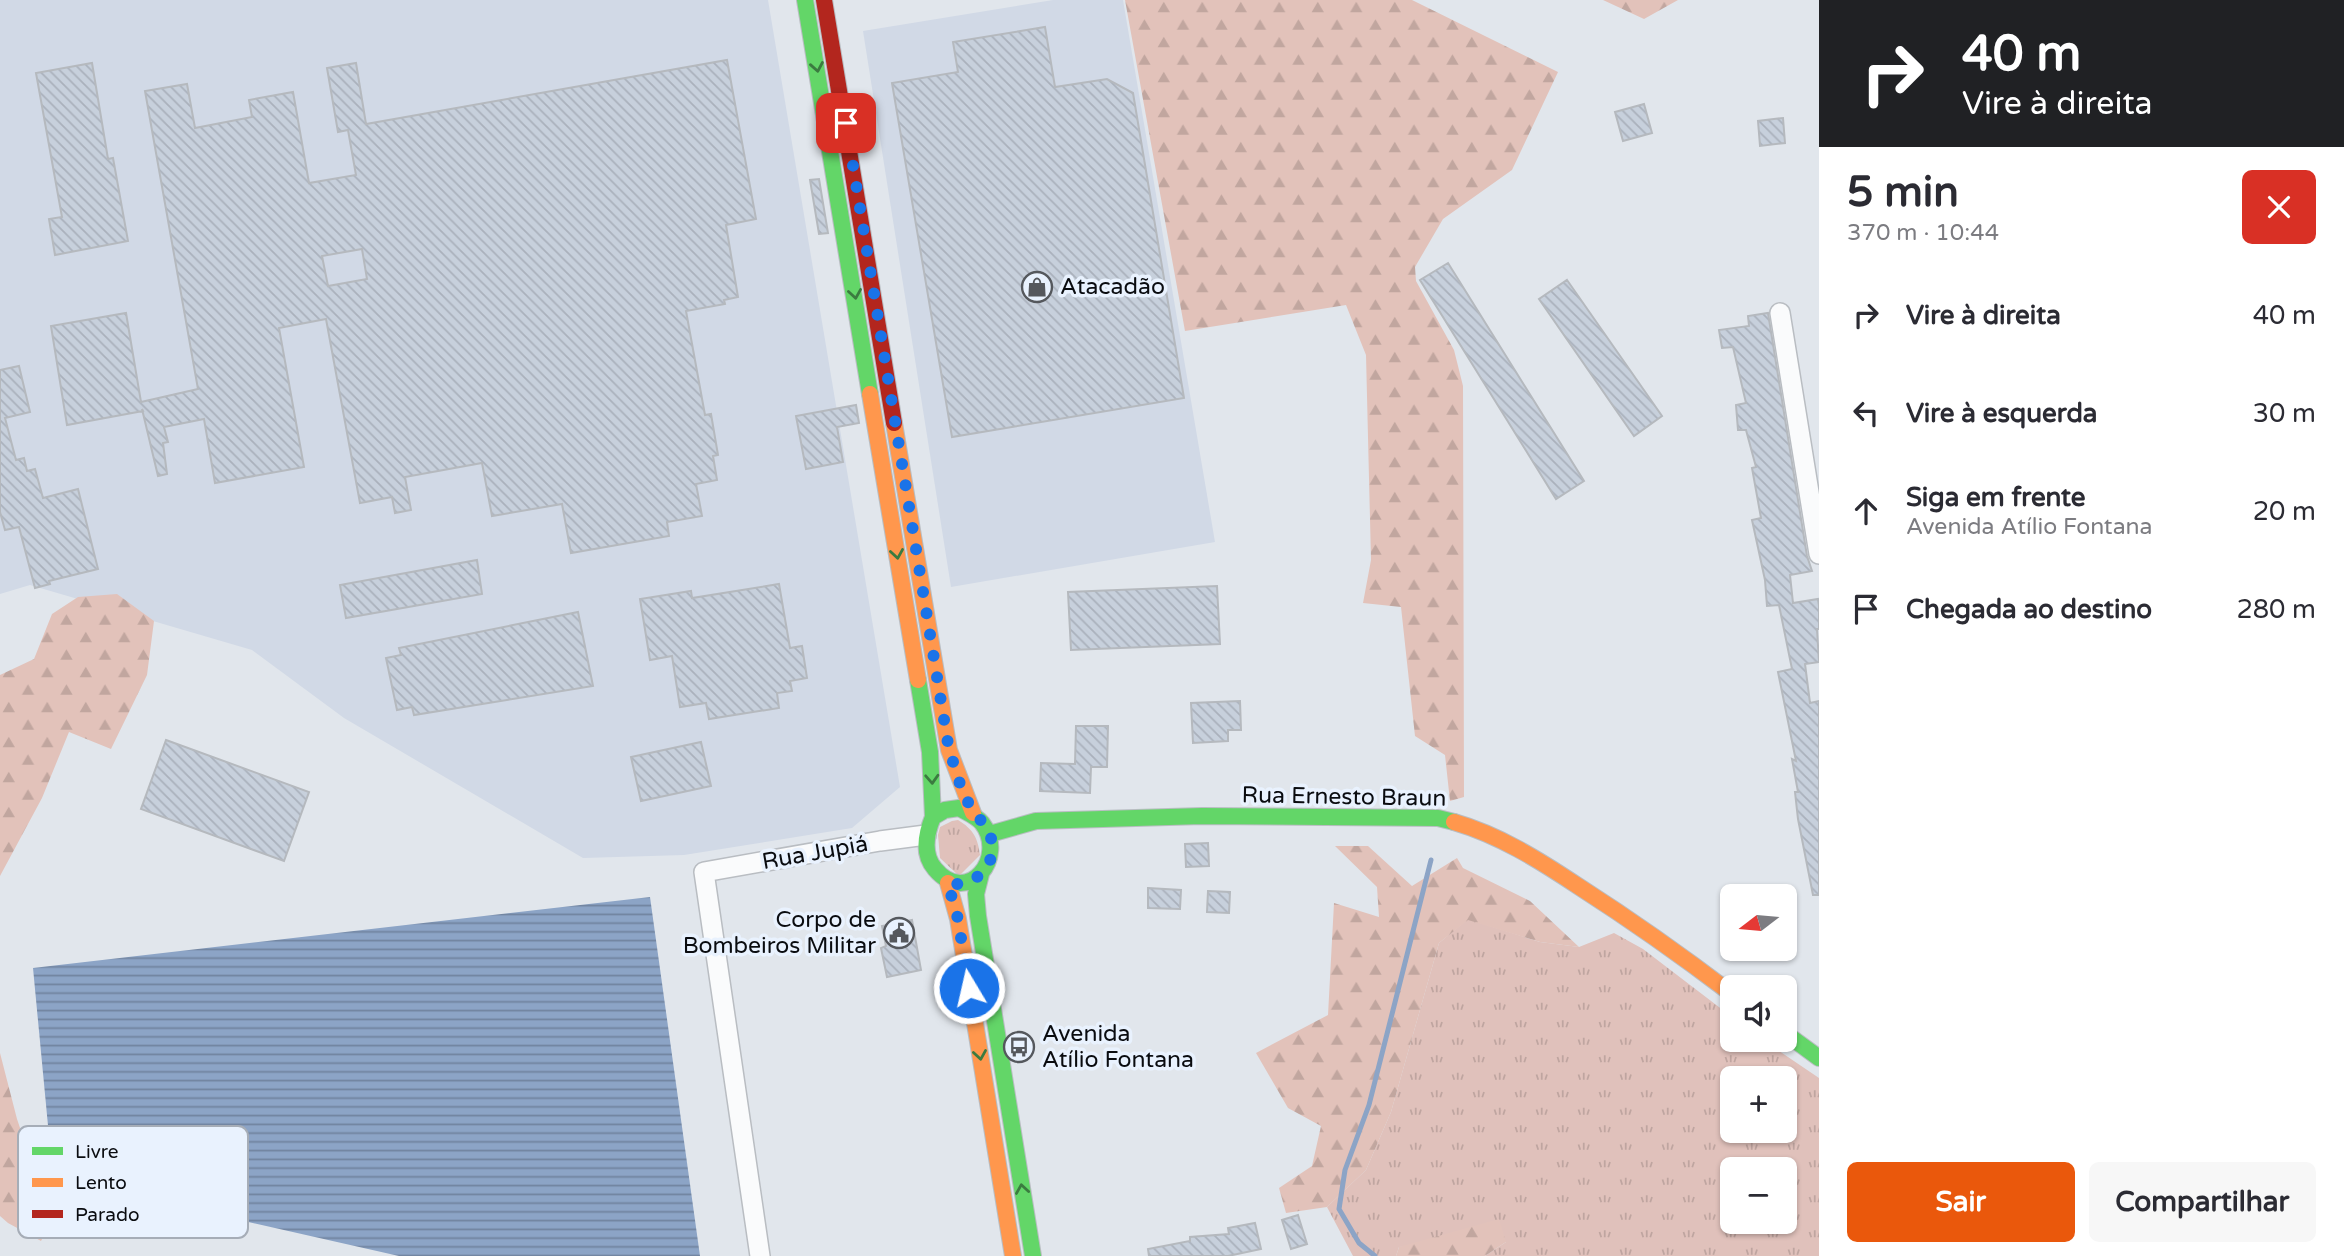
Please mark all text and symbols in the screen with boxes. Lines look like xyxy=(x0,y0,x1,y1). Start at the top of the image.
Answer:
text: 40 m xyxy=(1962,25,2081,84)
icon: right xyxy=(1847,28,1938,119)
one-way arrow xyxy=(809,61,824,73)
text: Vire à direita xyxy=(1962,85,2153,123)
pin xyxy=(816,93,876,153)
icon: arrive xyxy=(827,104,865,142)
text: 5 min xyxy=(1847,167,1959,218)
button: close xyxy=(2242,170,2316,244)
text: 370 m · 10:44 xyxy=(1847,219,1999,247)
shop icon: Atacadão xyxy=(1020,270,1054,304)
place label: Atacadão xyxy=(1060,273,1165,301)
one-way arrow xyxy=(847,288,862,300)
icon: right xyxy=(1847,296,1885,334)
text: Vire à direita xyxy=(1906,300,2061,331)
text: 40 m xyxy=(2253,300,2316,331)
icon: left xyxy=(1847,394,1885,432)
text: Vire à esquerda xyxy=(1906,398,2097,429)
text: 30 m xyxy=(2253,398,2316,429)
text: Siga em frente xyxy=(1906,482,2086,513)
icon: ahead xyxy=(1847,492,1885,530)
text: 20 m xyxy=(2253,496,2316,527)
text: Avenida Atílio Fontana xyxy=(1906,513,2153,541)
one-way arrow xyxy=(889,548,904,560)
icon: arrive xyxy=(1847,590,1885,628)
text: Chegada ao destino xyxy=(1906,594,2152,625)
text: 280 m xyxy=(2236,594,2316,625)
one-way arrow xyxy=(924,774,939,785)
street label: Rua Ernesto Braun xyxy=(1241,781,1447,813)
street label: Rua Jupiá xyxy=(760,830,870,876)
north arrow xyxy=(1720,884,1797,961)
map controls xyxy=(1720,884,1797,1234)
place label: Corpo de Bombeiros Militar xyxy=(683,906,876,960)
public building icon: Corpo de Bombeiros Militar xyxy=(882,916,916,950)
position arrow xyxy=(932,951,1006,1025)
button: sound xyxy=(1720,975,1797,1052)
place label: Avenida Atílio Fontana xyxy=(1042,1020,1194,1074)
bus stop icon: Avenida Atílio Fontana xyxy=(1002,1030,1036,1064)
one-way arrow xyxy=(972,1049,987,1061)
button: + xyxy=(1720,1066,1797,1143)
legend xyxy=(18,1126,248,1238)
text: Livre xyxy=(75,1141,119,1163)
button: − xyxy=(1720,1157,1797,1234)
button: Sair xyxy=(1847,1162,2075,1242)
button: Compartilhar xyxy=(2089,1162,2316,1242)
text: Lento xyxy=(75,1172,127,1194)
one-way arrow xyxy=(1015,1183,1030,1195)
text: Parado xyxy=(75,1204,139,1226)

